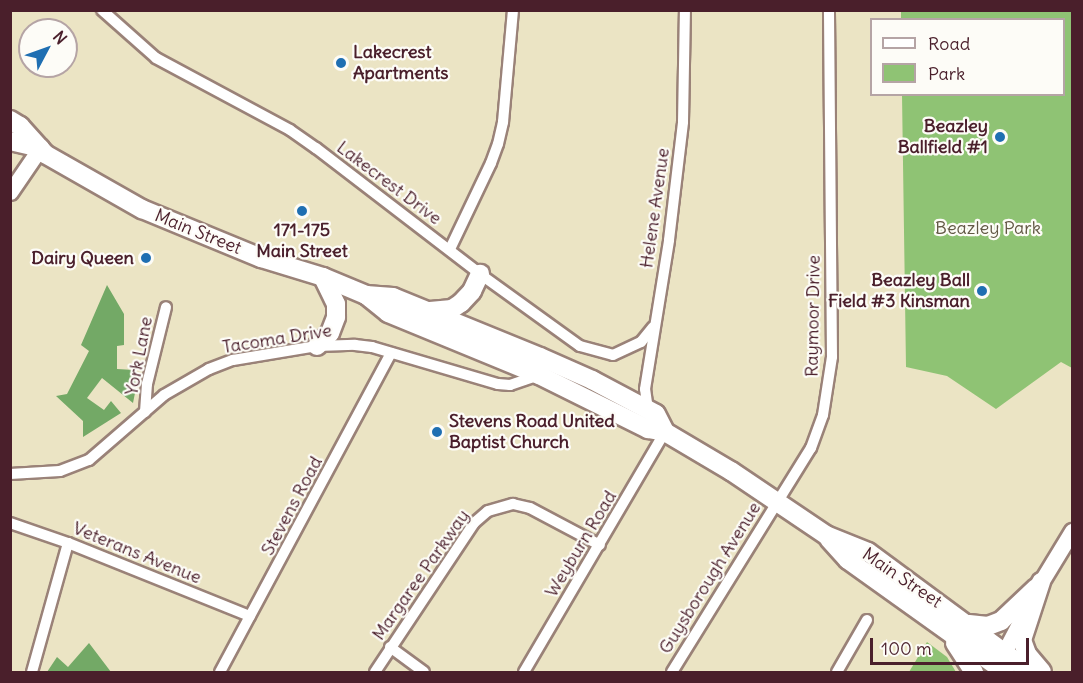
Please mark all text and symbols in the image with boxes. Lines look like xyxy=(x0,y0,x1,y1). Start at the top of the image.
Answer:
north arrow xyxy=(18,18,78,78)
legend xyxy=(870,18,1065,96)
text: N xyxy=(49,27,71,48)
text: Road xyxy=(928,32,970,55)
place label: Lakecrest Apartments xyxy=(353,42,449,84)
marker: Lakecrest Apartments xyxy=(334,56,348,70)
text: Park xyxy=(928,62,965,85)
place label: Beazley Ballfield #1 xyxy=(898,116,988,158)
marker: Beazley Ballfield #1 xyxy=(993,130,1007,144)
street label: Lakecrest Drive xyxy=(332,137,446,229)
street label: Helene Avenue xyxy=(636,147,674,269)
marker: 171-175 Main Street xyxy=(295,204,309,218)
street label: Main Street xyxy=(152,205,244,259)
park label: Beazley Park xyxy=(935,217,1041,239)
place label: 171-175 Main Street xyxy=(256,220,348,262)
place label: Dairy Queen xyxy=(31,247,134,269)
marker: Dairy Queen xyxy=(139,251,153,265)
street label: Raymoor Drive xyxy=(801,255,825,377)
place label: Beazley Ball Field #3 Kinsman xyxy=(828,270,970,312)
marker: Beazley Ball Field #3 Kinsman xyxy=(975,284,989,298)
street label: York Lane xyxy=(121,315,157,397)
street label: Tacoma Drive xyxy=(221,320,333,358)
place label: Stevens Road United Baptist Church xyxy=(449,411,615,454)
marker: Stevens Road United Baptist Church xyxy=(430,425,444,439)
street label: Stevens Road xyxy=(257,453,327,559)
street label: Weyburn Road xyxy=(541,487,621,601)
street label: Guysborough Avenue xyxy=(655,498,765,658)
street label: Margaree Parkway xyxy=(368,506,474,644)
street label: Veterans Avenue xyxy=(70,517,204,589)
street label: Main Street xyxy=(858,543,946,613)
scale bar xyxy=(873,626,1032,664)
text: 100 m xyxy=(881,637,932,660)

